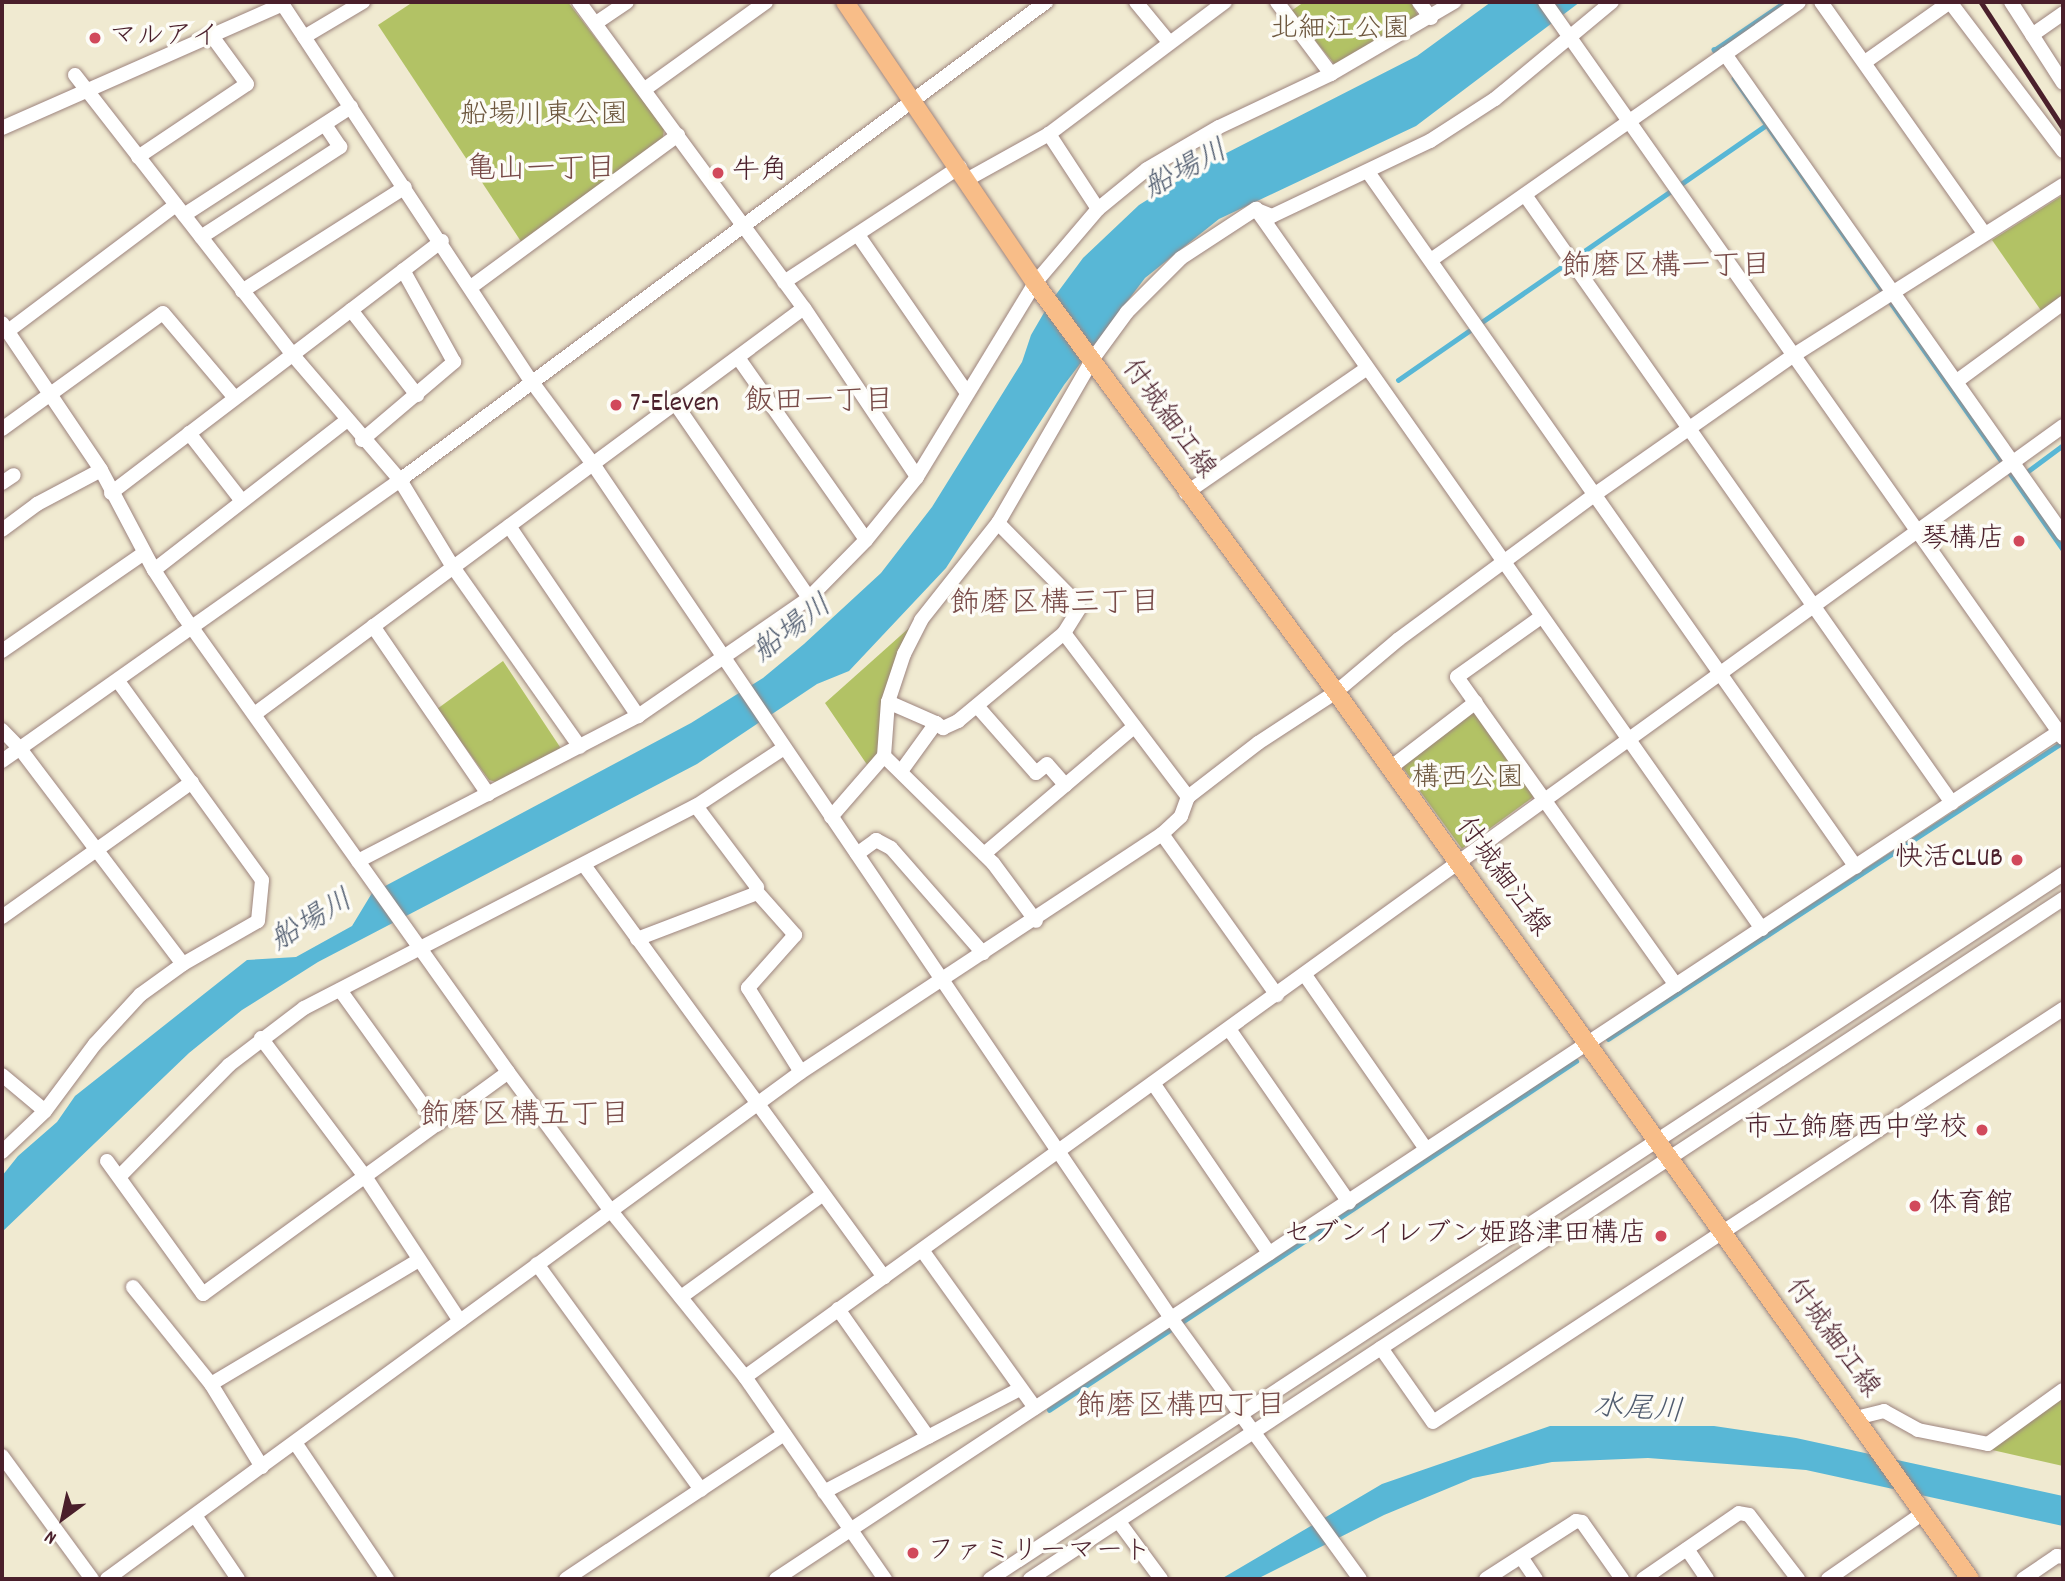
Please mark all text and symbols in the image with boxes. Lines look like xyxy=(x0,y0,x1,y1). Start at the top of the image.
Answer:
park label: 北細江公園 xyxy=(1270,14,1410,48)
place label: マルアイ xyxy=(109,21,221,55)
marker: マルアイ xyxy=(87,30,103,46)
park label: 船場川東公園 xyxy=(460,100,628,134)
water label: 船場川 xyxy=(1139,135,1235,209)
district label: 亀山一丁目 xyxy=(466,154,616,190)
place label: 牛角 xyxy=(732,156,788,190)
marker: 牛角 xyxy=(710,165,726,181)
district label: 飾磨区構一丁目 xyxy=(1561,251,1771,287)
street label: 付城細江線 xyxy=(1112,353,1222,487)
district label: 飯田一丁目 xyxy=(744,386,894,422)
place label: 7-Eleven xyxy=(630,388,719,422)
marker: 7-Eleven xyxy=(608,397,624,413)
place label: 琴構店 xyxy=(1921,524,2005,558)
marker: 琴構店 xyxy=(2011,533,2027,549)
district label: 飾磨区構三丁目 xyxy=(950,588,1160,624)
water label: 船場川 xyxy=(747,590,841,672)
park label: 構西公園 xyxy=(1412,763,1524,797)
street label: 付城細江線 xyxy=(1446,811,1556,945)
place label: 快活CLUB xyxy=(1895,843,2003,877)
marker: 快活CLUB xyxy=(2009,852,2025,868)
water label: 船場川 xyxy=(265,884,361,962)
district label: 飾磨区構五丁目 xyxy=(420,1100,630,1136)
place label: 市立飾磨西中学校 xyxy=(1744,1113,1968,1147)
marker: 市立飾磨西中学校 xyxy=(1974,1122,1990,1138)
place label: 体育館 xyxy=(1929,1189,2013,1223)
marker: 体育館 xyxy=(1907,1198,1923,1214)
place label: セブンイレブン姫路津田構店 xyxy=(1283,1219,1647,1253)
marker: セブンイレブン姫路津田構店 xyxy=(1653,1228,1669,1244)
street label: 付城細江線 xyxy=(1776,1272,1886,1406)
district label: 飾磨区構四丁目 xyxy=(1076,1391,1286,1427)
water label: 水尾川 xyxy=(1592,1391,1684,1433)
north arrow xyxy=(28,1483,98,1553)
text: N xyxy=(40,1522,63,1550)
place label: ファミリーマート xyxy=(927,1536,1151,1570)
marker: ファミリーマート xyxy=(905,1545,921,1561)

